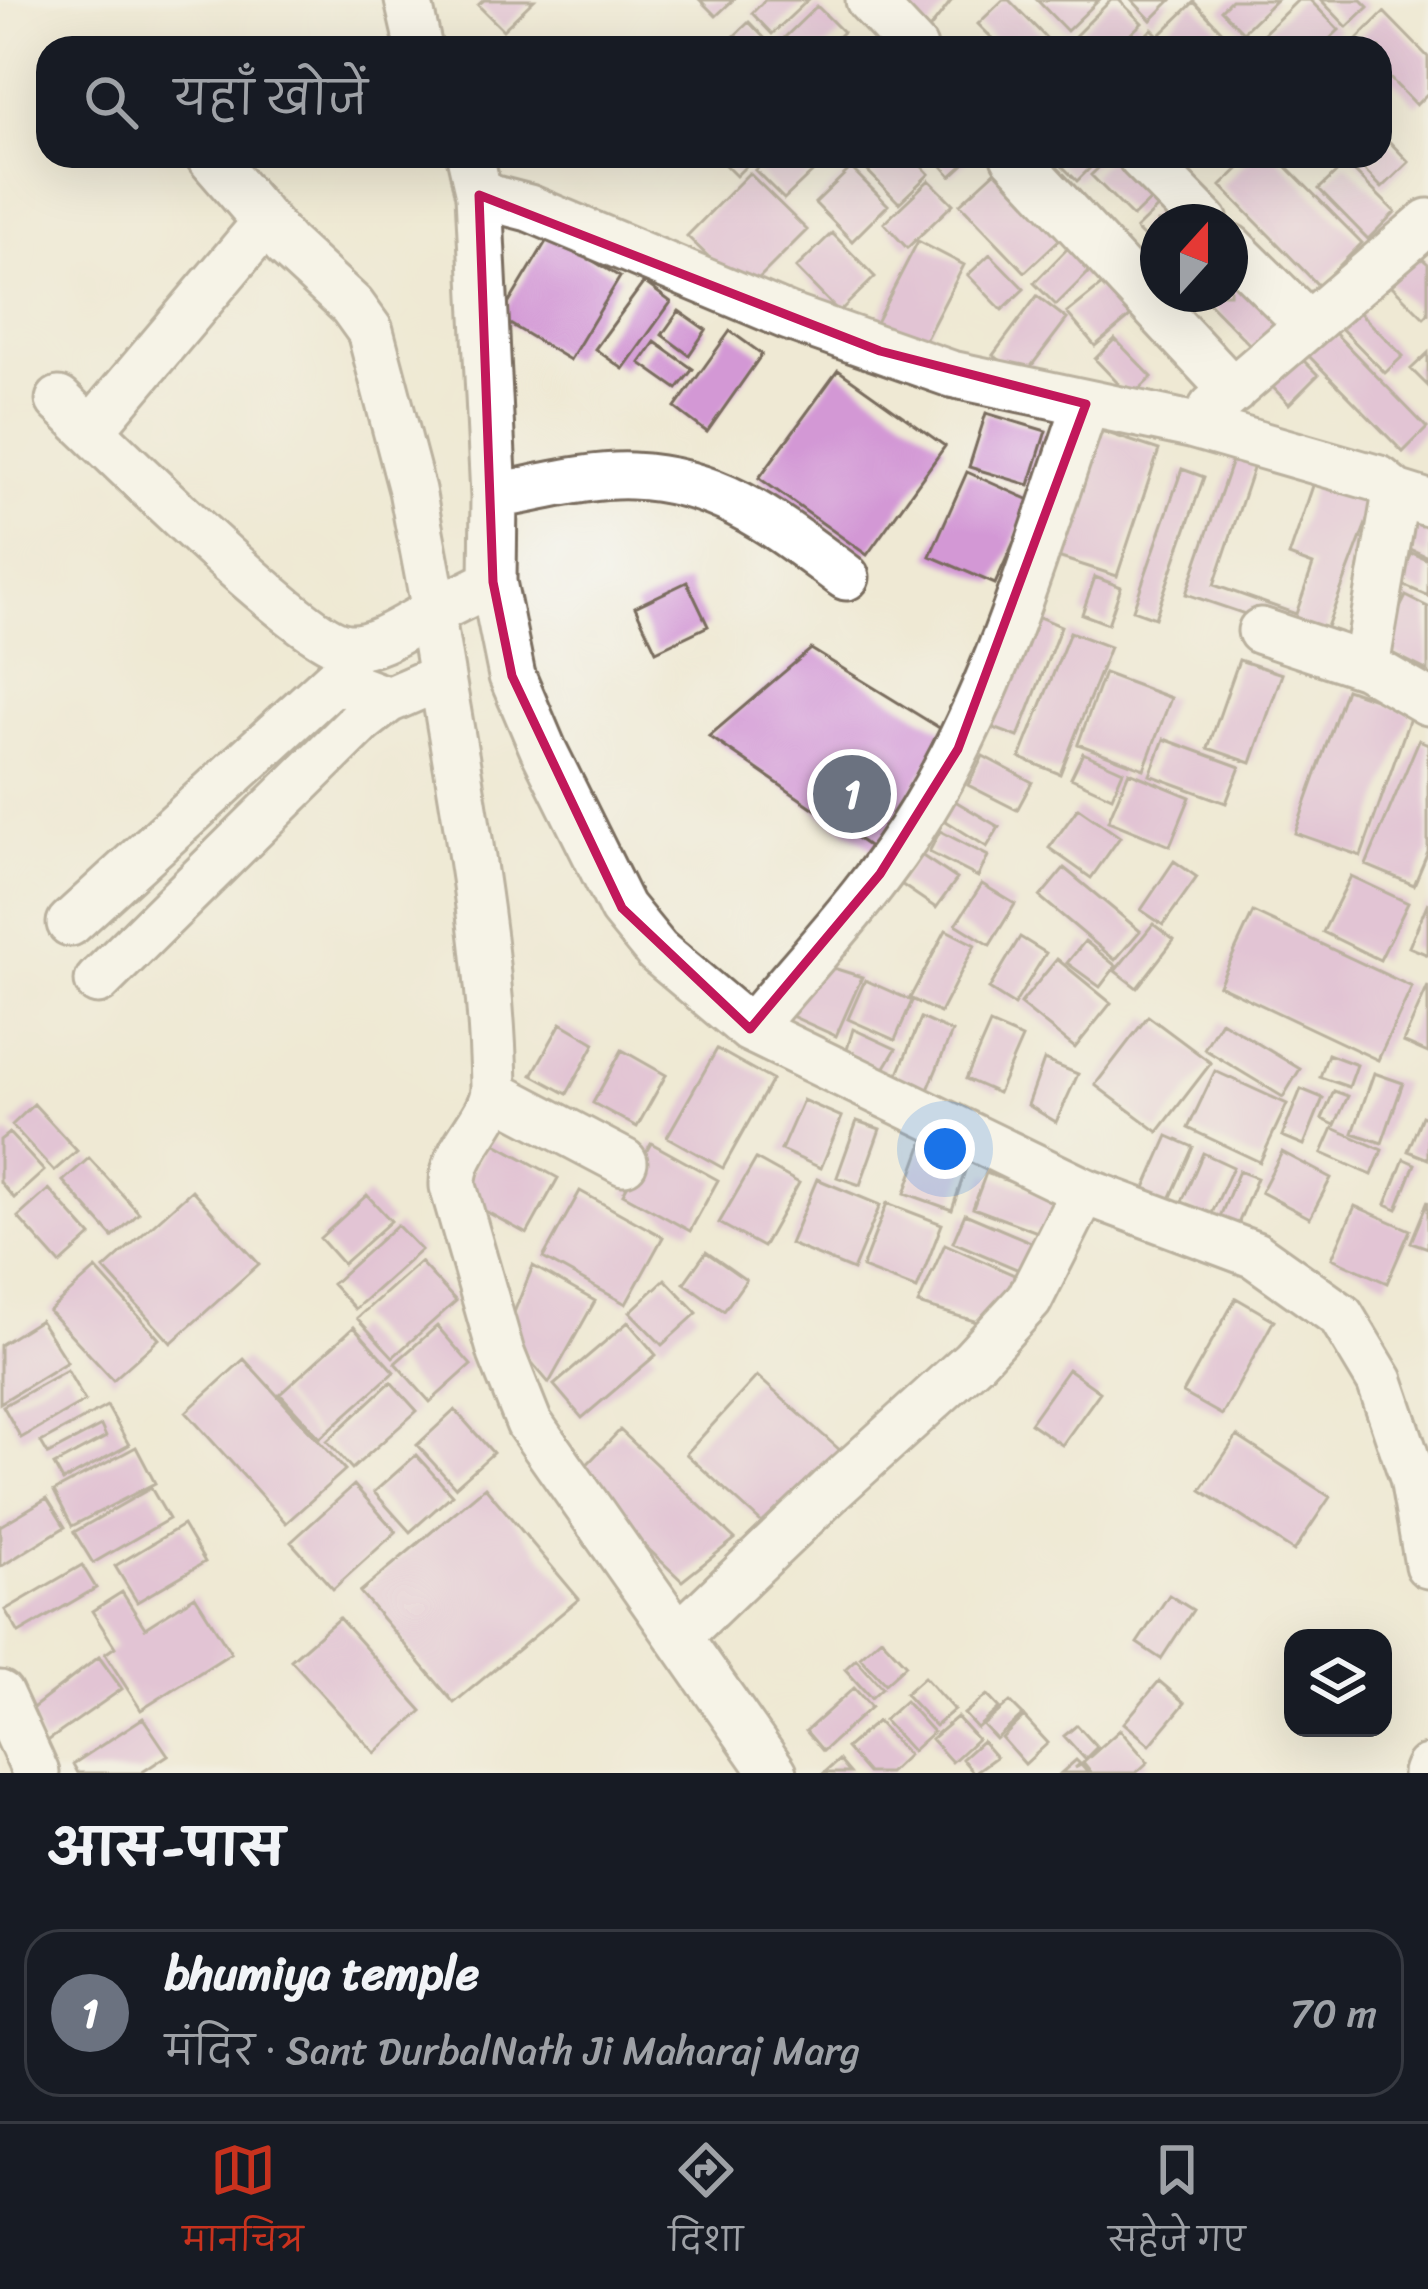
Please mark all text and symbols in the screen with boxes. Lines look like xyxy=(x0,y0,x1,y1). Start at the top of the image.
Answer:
search box xyxy=(36,36,1392,168)
text: यहाँ खोजें xyxy=(174,59,368,139)
icon: search xyxy=(78,69,144,135)
north arrow xyxy=(1140,204,1248,312)
pin: 1 xyxy=(813,749,891,839)
your location xyxy=(915,1119,975,1179)
map controls xyxy=(1284,1629,1392,1737)
button: layers xyxy=(1284,1629,1392,1737)
text: आस-पास xyxy=(48,1803,284,1893)
text: bhumiya temple xyxy=(165,1934,479,2014)
text: 1 xyxy=(82,1979,98,2048)
text: 70 m xyxy=(1290,1979,1377,2048)
text: मंदिर · Sant DurbalNath Ji Maharaj Marg xyxy=(165,2016,860,2085)
tab: मानचित्र xyxy=(182,2137,304,2276)
tab: दिशा xyxy=(669,2137,743,2276)
tab: सहेजे गए xyxy=(1108,2137,1246,2276)

